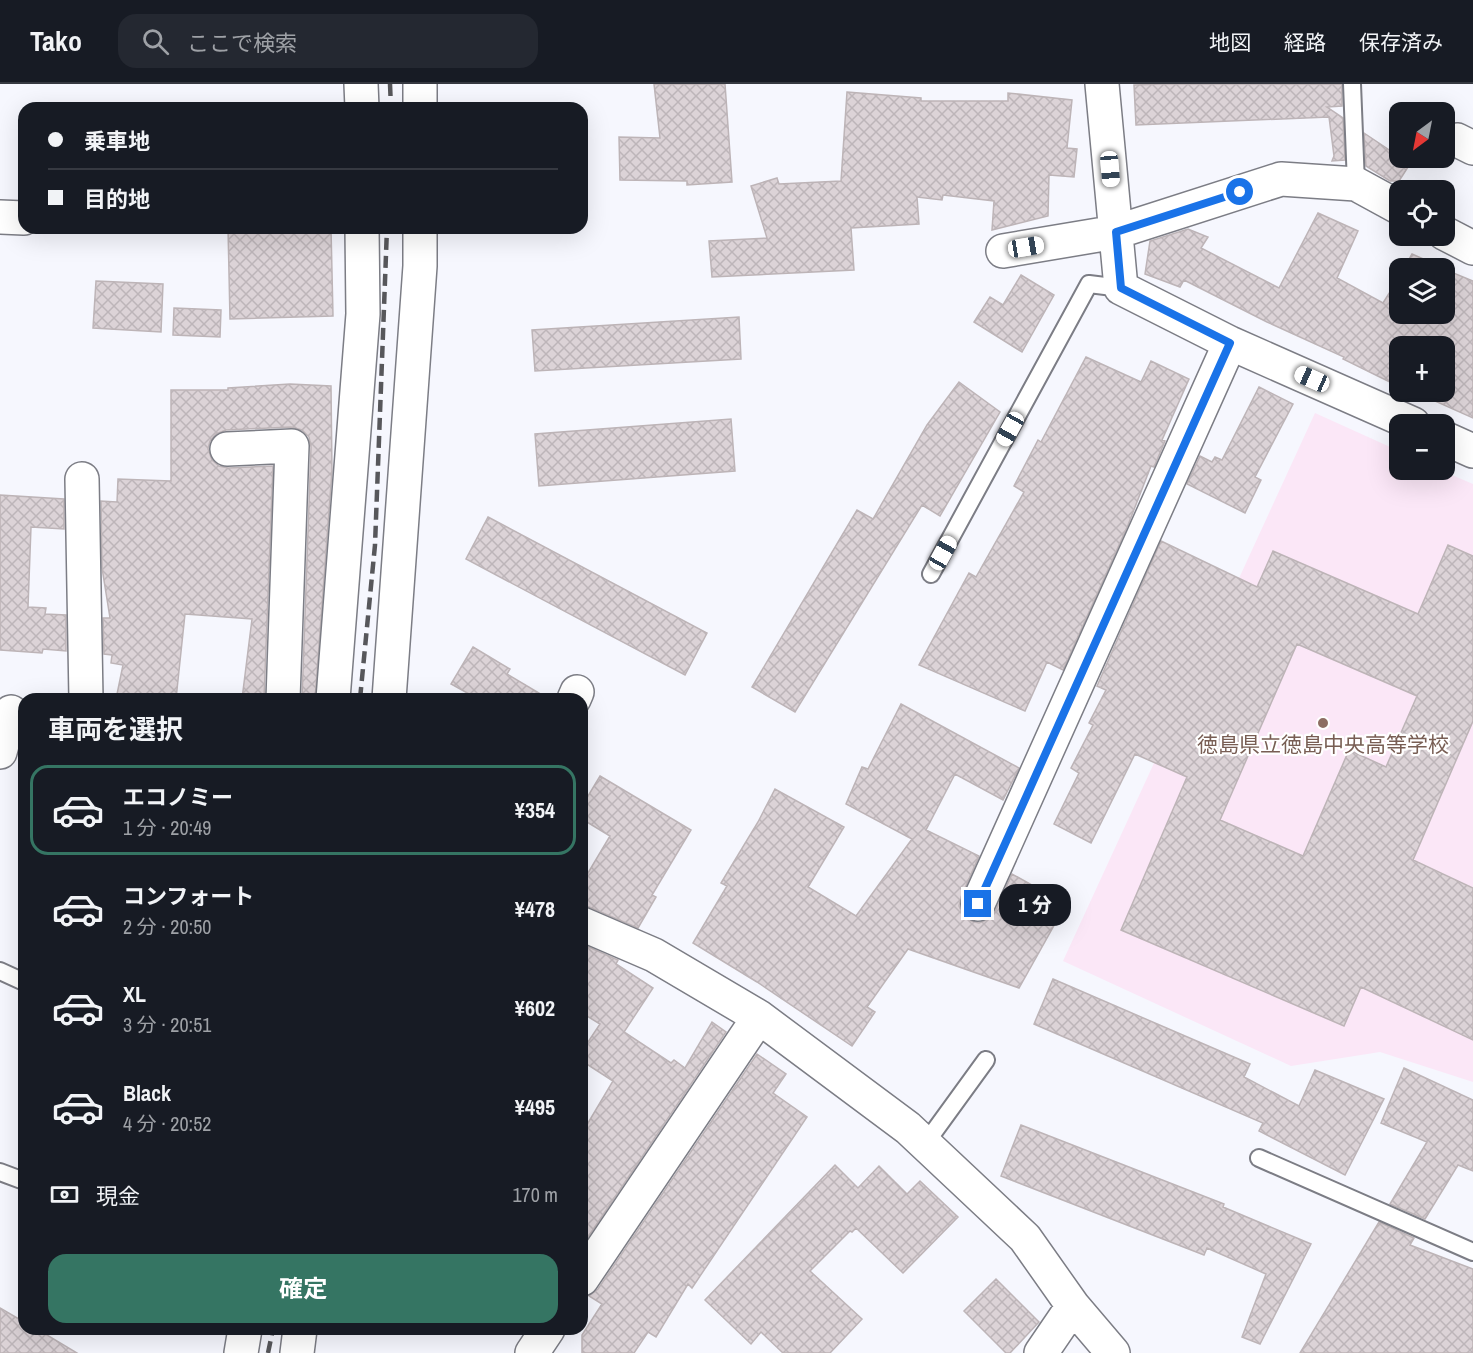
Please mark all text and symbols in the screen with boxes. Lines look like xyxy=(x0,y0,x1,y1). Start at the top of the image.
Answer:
search box xyxy=(118,14,538,68)
text: Tako xyxy=(30,22,82,60)
icon: search xyxy=(139,25,172,58)
text: ここで検索 xyxy=(187,28,297,58)
text: 地図 xyxy=(1209,28,1251,57)
text: 経路 xyxy=(1284,28,1326,57)
text: 保存済み xyxy=(1359,28,1443,57)
north arrow xyxy=(1389,102,1455,168)
map controls xyxy=(1389,102,1455,480)
text: 乗車地 xyxy=(84,126,150,156)
car xyxy=(1099,150,1121,188)
route start xyxy=(1226,178,1253,205)
button: locate xyxy=(1389,180,1455,246)
text: 目的地 xyxy=(84,184,150,214)
car xyxy=(1007,235,1045,259)
button: layers xyxy=(1389,258,1455,324)
button: + xyxy=(1389,336,1455,402)
car xyxy=(1292,363,1332,395)
car xyxy=(993,409,1027,449)
button: − xyxy=(1389,414,1455,480)
car xyxy=(926,533,960,573)
text: 車両を選択 xyxy=(48,711,183,747)
marker: 徳島県立徳島中央高等学校 xyxy=(1316,716,1330,730)
place label: 徳島県立徳島中央高等学校 xyxy=(1197,730,1449,759)
text: エコノミー xyxy=(123,782,233,812)
icon: car xyxy=(51,783,105,837)
text: ¥354 xyxy=(515,795,555,825)
text: 1 分 · 20:49 xyxy=(123,814,211,841)
text: コンフォート xyxy=(123,881,254,911)
icon: car xyxy=(51,882,105,936)
callout: 1 分 xyxy=(999,883,1071,925)
route end xyxy=(964,890,991,917)
text: 1 分 xyxy=(1018,891,1052,918)
text: ¥478 xyxy=(515,894,555,924)
text: 2 分 · 20:50 xyxy=(123,913,211,940)
text: XL xyxy=(123,979,146,1009)
icon: car xyxy=(51,981,105,1035)
text: ¥602 xyxy=(515,993,555,1023)
text: 3 分 · 20:51 xyxy=(123,1011,211,1038)
text: Black xyxy=(123,1078,171,1108)
icon: car xyxy=(51,1080,105,1134)
text: ¥495 xyxy=(515,1092,555,1122)
text: 4 分 · 20:52 xyxy=(123,1110,211,1137)
icon: cash xyxy=(48,1178,81,1211)
text: 現金 xyxy=(96,1181,140,1211)
text: 170 m xyxy=(512,1181,558,1208)
button: 確定 xyxy=(48,1254,558,1323)

